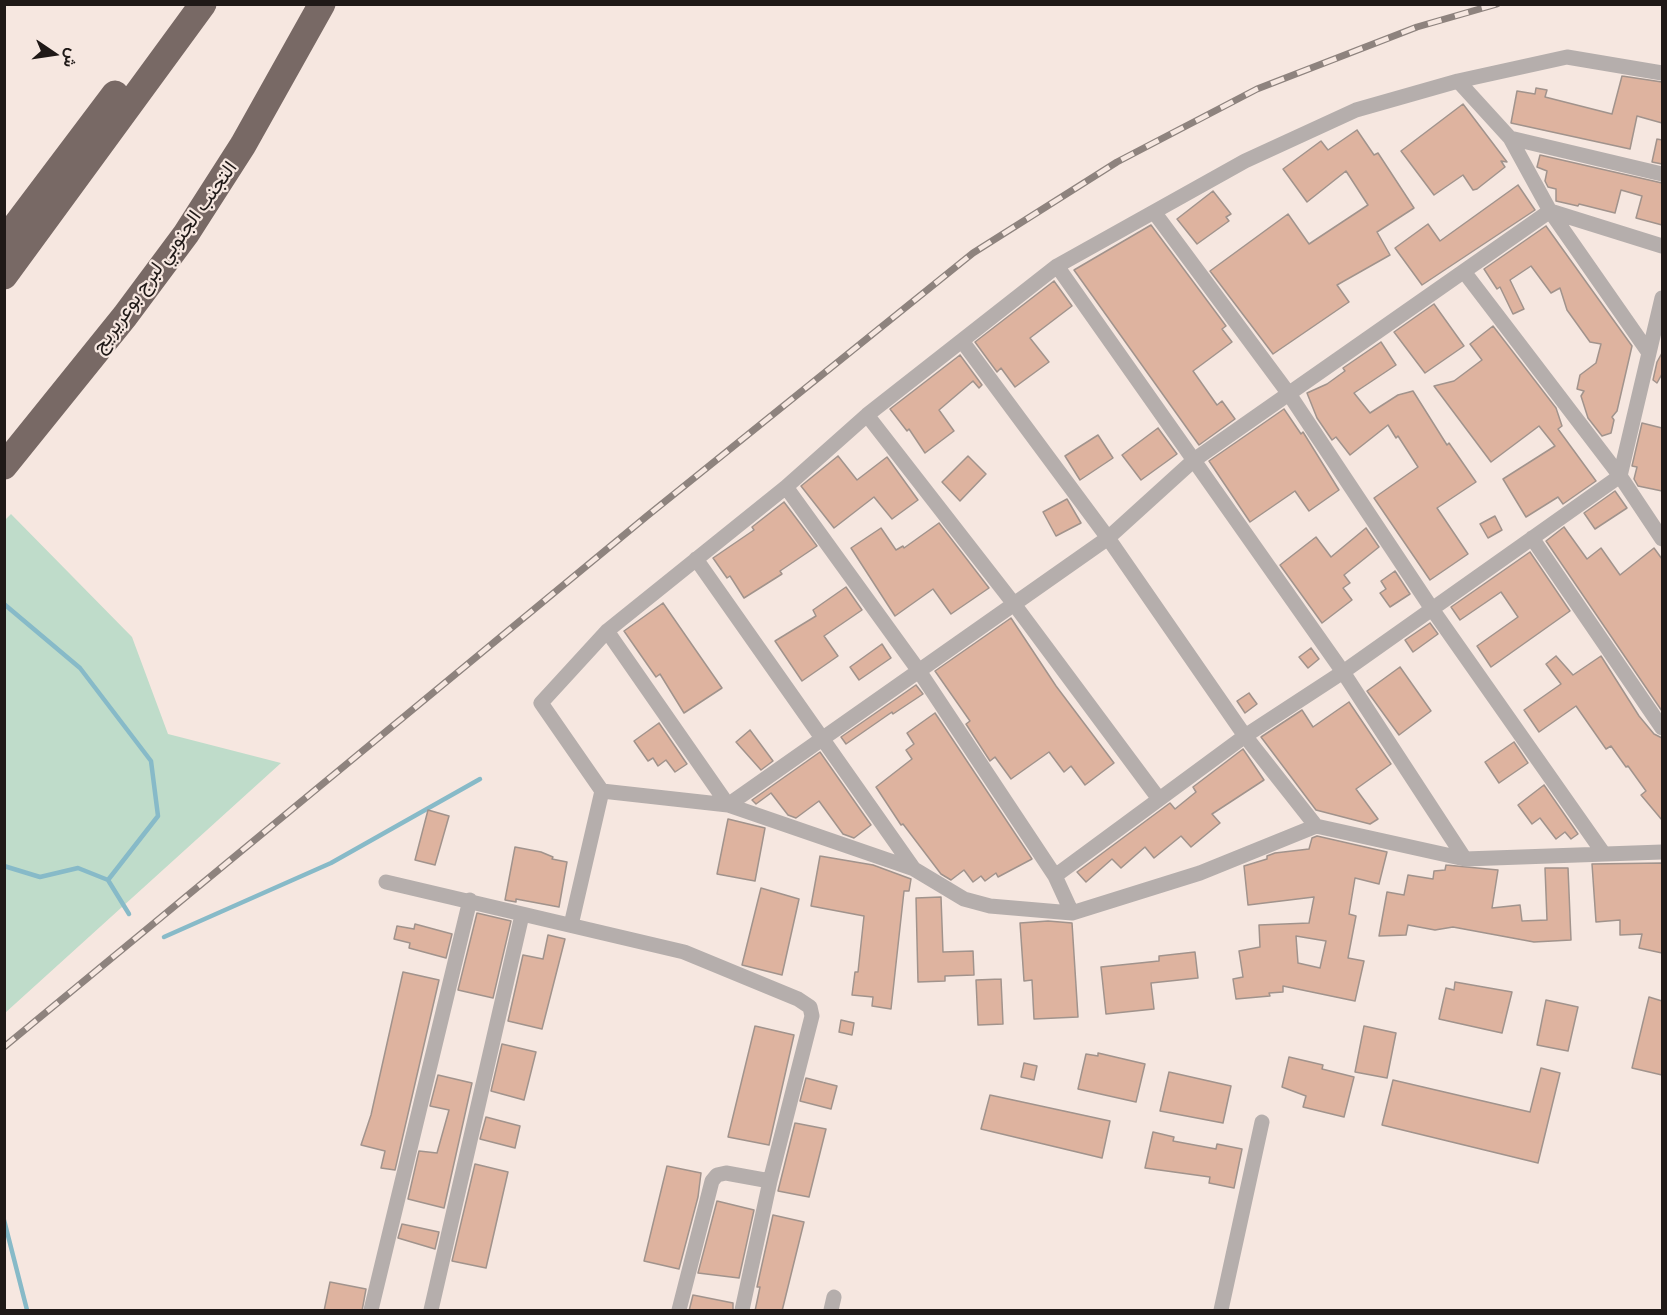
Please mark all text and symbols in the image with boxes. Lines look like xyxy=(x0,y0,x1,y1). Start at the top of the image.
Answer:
north arrow xyxy=(24,24,84,84)
text: ش xyxy=(61,47,83,70)
street label: التجنب الجنوبي لبرج بوعريريج xyxy=(86,156,242,358)

